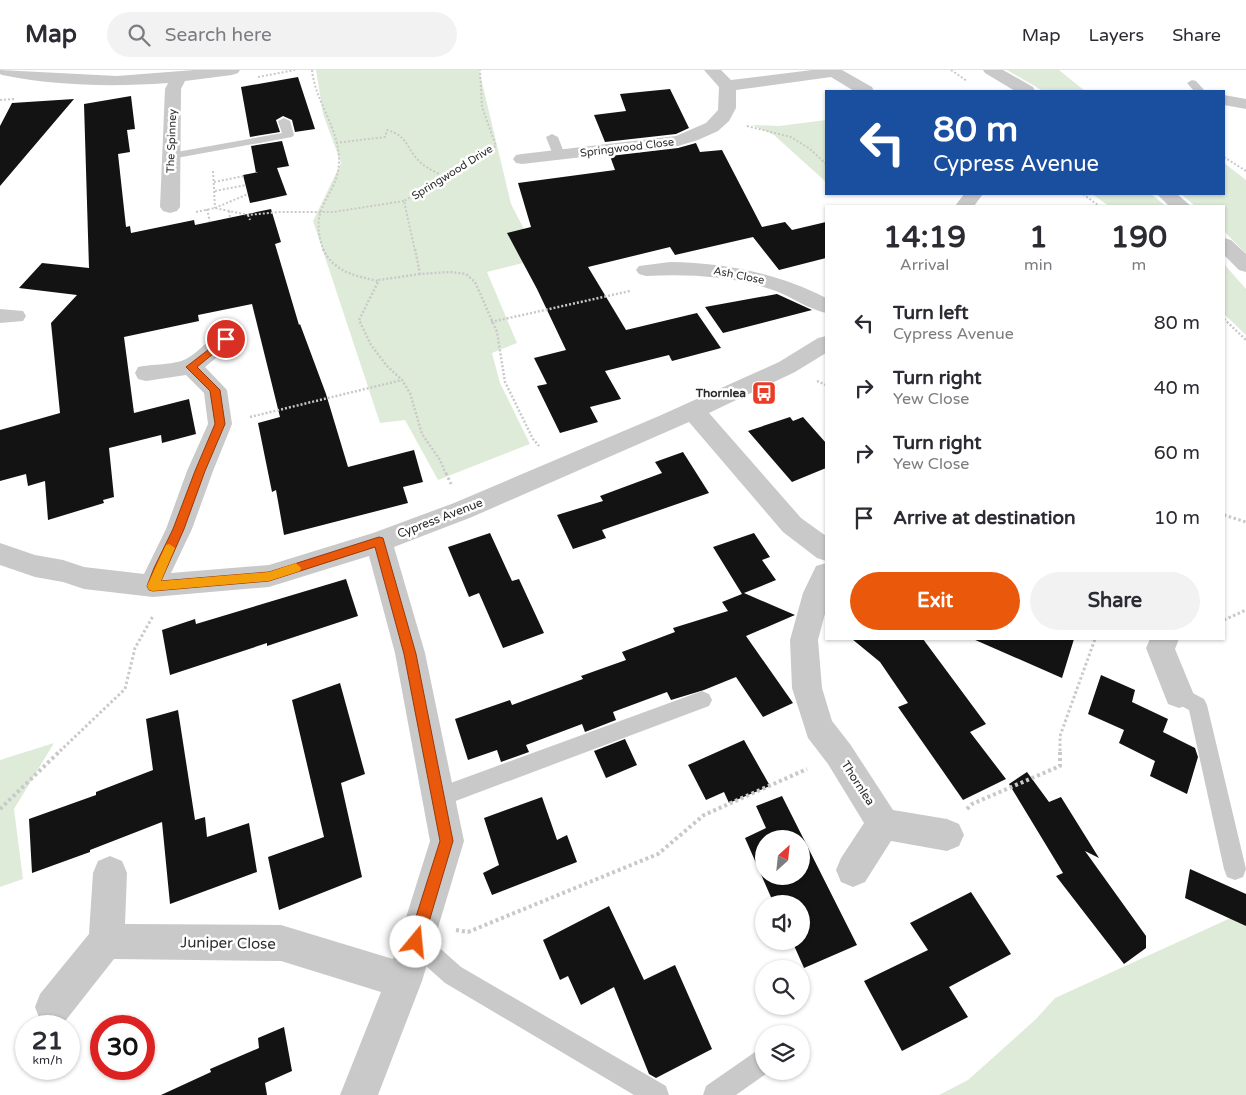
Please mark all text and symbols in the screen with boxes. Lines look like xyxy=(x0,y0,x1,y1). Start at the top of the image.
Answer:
search box xyxy=(107,12,457,57)
text: Map xyxy=(25,20,77,49)
icon: search xyxy=(125,21,153,49)
text: Search here xyxy=(165,24,272,46)
text: Map xyxy=(1022,24,1061,46)
text: Layers xyxy=(1089,24,1144,46)
text: Share xyxy=(1172,24,1221,46)
street label: The Spinney xyxy=(164,109,179,173)
text: 80 m xyxy=(933,109,1018,151)
icon: left xyxy=(850,110,915,175)
street label: Springwood Close xyxy=(579,135,675,160)
street label: Springwood Drive xyxy=(409,142,495,203)
text: Cypress Avenue xyxy=(933,151,1099,177)
text: 14:19 xyxy=(883,219,966,256)
text: 1 xyxy=(1029,219,1048,256)
text: 190 xyxy=(1111,219,1167,256)
text: Arrival xyxy=(900,255,949,275)
text: min xyxy=(1024,255,1053,275)
text: m xyxy=(1131,255,1146,275)
street label: Ash Close xyxy=(712,264,765,287)
text: Turn left xyxy=(893,302,969,324)
icon: left xyxy=(850,309,878,337)
text: 80 m xyxy=(1154,312,1200,334)
pin xyxy=(205,318,247,360)
text: Cypress Avenue xyxy=(893,324,1014,344)
icon: arrive xyxy=(212,325,240,353)
text: Turn right xyxy=(893,367,981,389)
icon: right xyxy=(850,374,878,402)
text: 40 m xyxy=(1154,377,1200,399)
bus stop icon: Thornlea xyxy=(751,380,777,406)
place label: Thornlea xyxy=(695,386,746,400)
text: Yew Close xyxy=(893,389,969,409)
text: Turn right xyxy=(893,432,981,454)
icon: right xyxy=(850,439,878,467)
text: 60 m xyxy=(1154,442,1200,464)
text: Yew Close xyxy=(893,454,969,474)
street label: Cypress Avenue xyxy=(395,495,485,541)
icon: arrive xyxy=(850,504,878,532)
text: Arrive at destination xyxy=(893,507,1076,529)
text: 10 m xyxy=(1154,507,1200,529)
button: Exit xyxy=(850,572,1020,630)
button: Share xyxy=(1030,572,1200,630)
street label: Thornlea xyxy=(838,758,878,808)
north arrow xyxy=(755,830,810,885)
map controls xyxy=(755,830,810,1080)
button: sound xyxy=(755,895,810,950)
position arrow xyxy=(389,915,441,967)
street label: Juniper Close xyxy=(180,933,276,953)
button: search xyxy=(755,960,810,1015)
speed limit sign: 30 xyxy=(90,1015,155,1080)
button: layers xyxy=(755,1025,810,1080)
text: 21 xyxy=(32,1026,63,1056)
text: km/h xyxy=(32,1053,63,1067)

